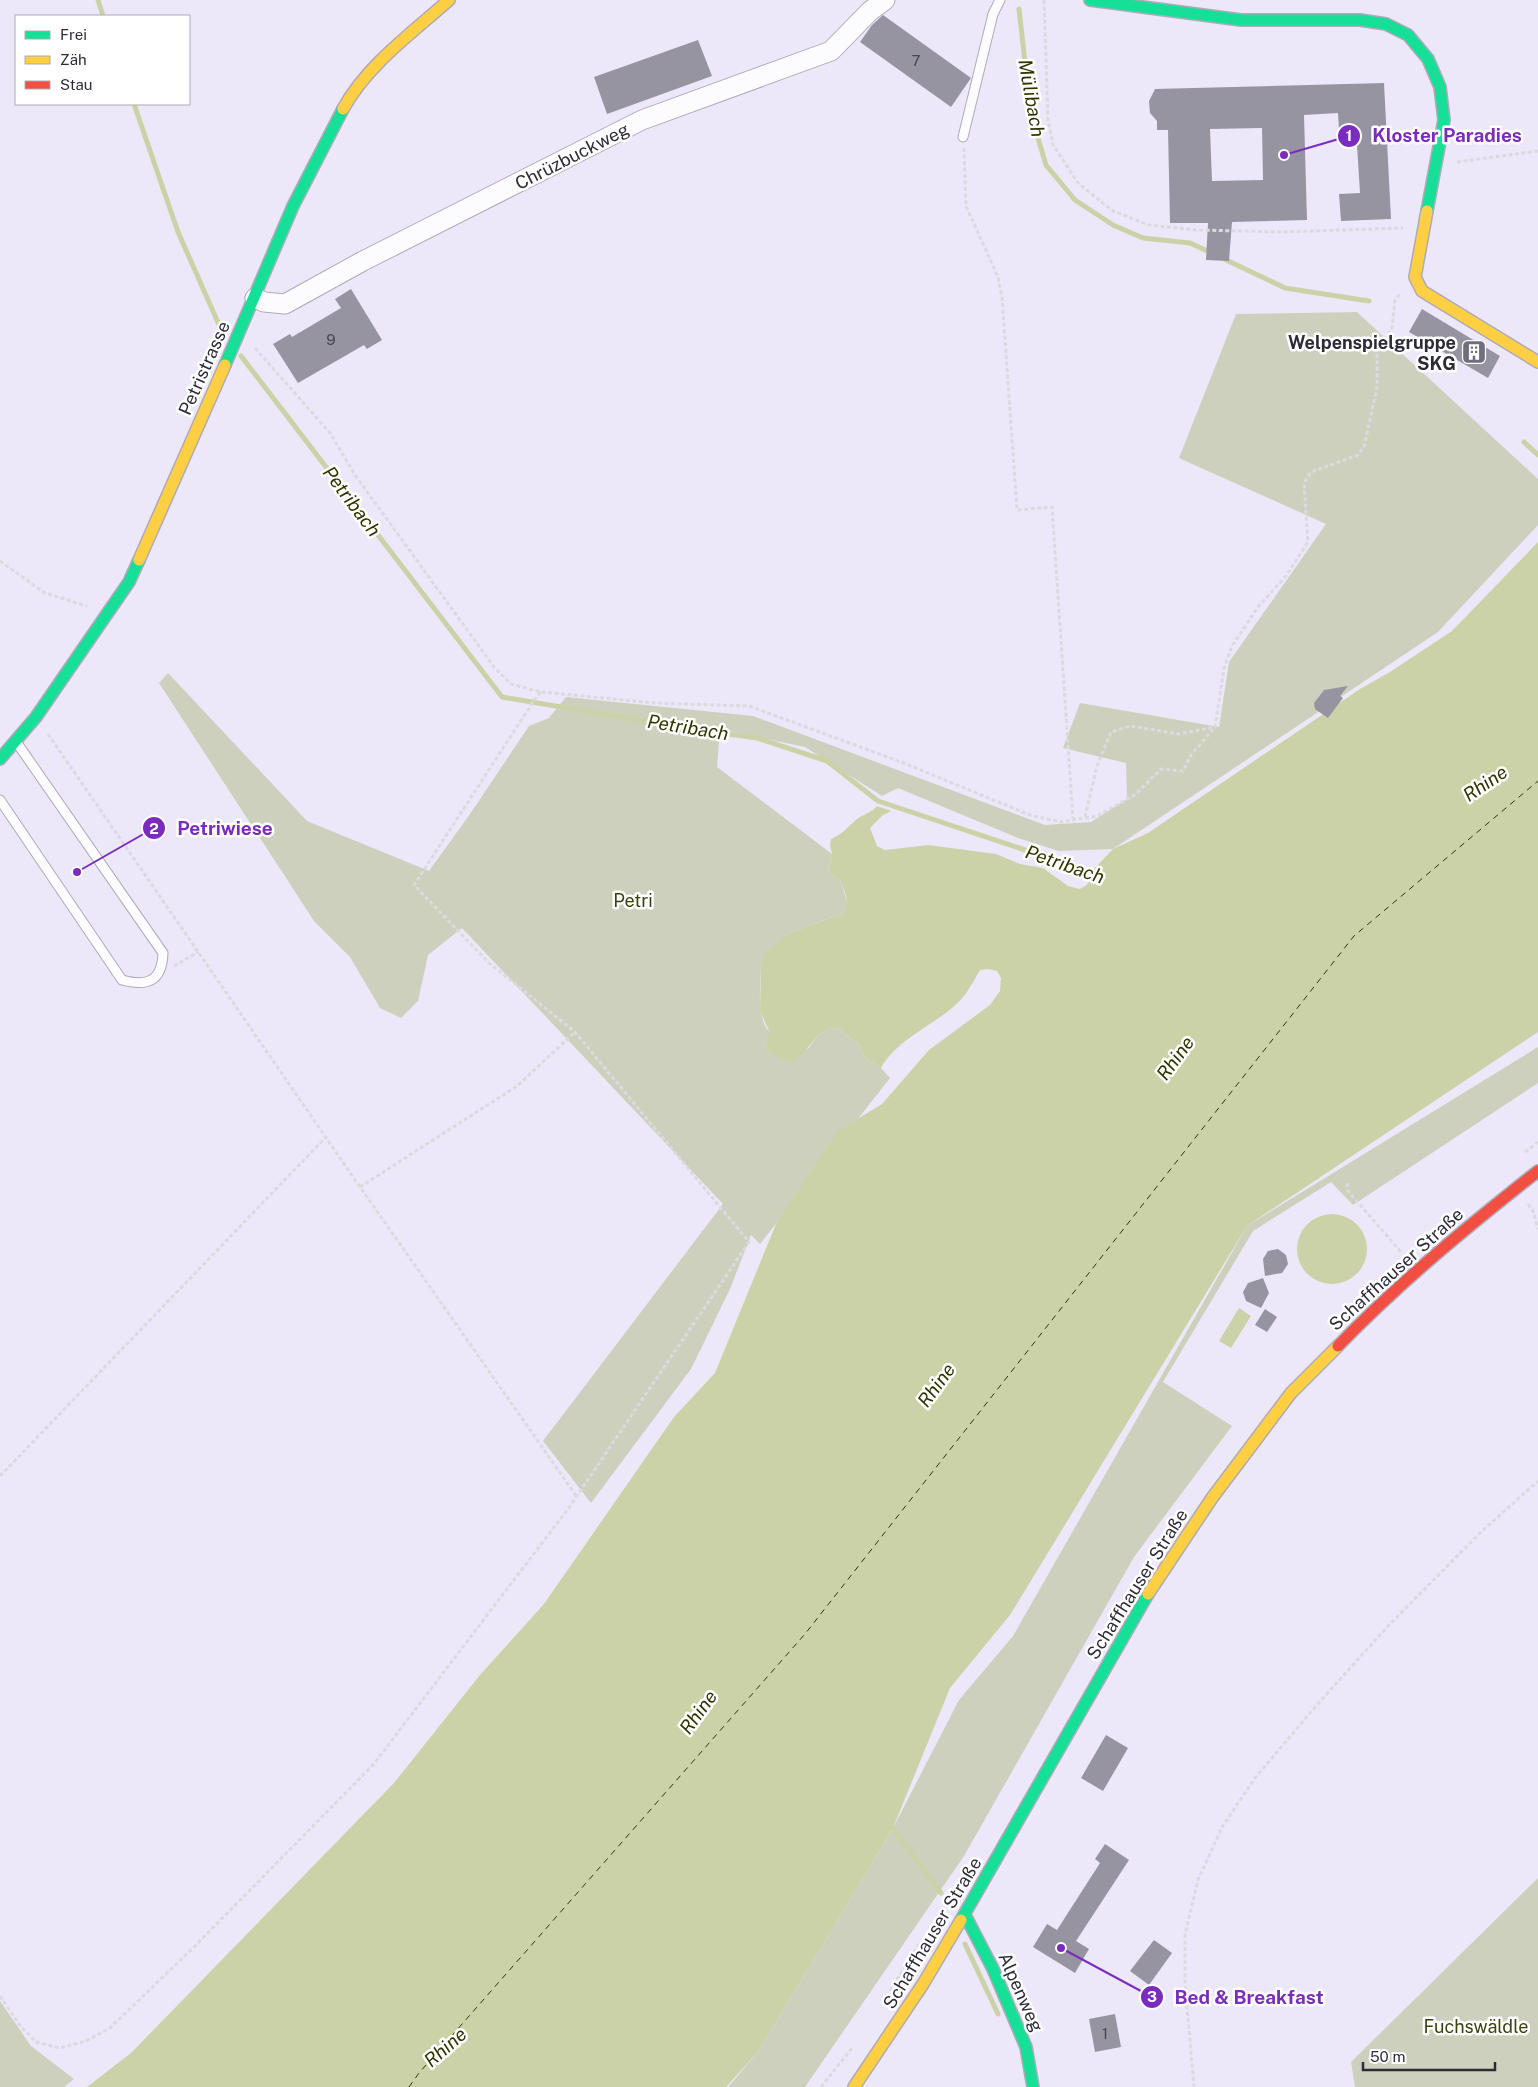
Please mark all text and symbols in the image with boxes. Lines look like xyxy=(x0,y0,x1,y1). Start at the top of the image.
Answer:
legend xyxy=(15,15,190,105)
text: Frei xyxy=(60,26,87,43)
text: Zäh xyxy=(60,51,87,68)
house number: 7 xyxy=(911,52,921,69)
water label: Mülibach xyxy=(1014,57,1050,139)
text: Stau xyxy=(60,76,93,93)
street label: Chrüzbuckweg xyxy=(511,118,633,194)
callout: Kloster Paradies xyxy=(1337,119,1532,153)
text: Kloster Paradies xyxy=(1372,124,1522,146)
text: 1 xyxy=(1346,127,1352,144)
street label: Petristrasse xyxy=(174,318,234,418)
house number: 9 xyxy=(326,331,336,348)
place label: Welpenspielgruppe SKG xyxy=(1288,332,1456,374)
building icon: Welpenspielgruppe SKG xyxy=(1461,339,1487,365)
water label: Petribach xyxy=(319,462,385,540)
water label: Petribach xyxy=(646,710,730,744)
water label: Rhine xyxy=(1459,760,1511,806)
callout: Petriwiese xyxy=(142,811,282,845)
text: Petriwiese xyxy=(177,817,273,839)
text: 2 xyxy=(149,820,159,837)
water label: Petribach xyxy=(1023,840,1107,888)
park label: Petri xyxy=(613,890,653,911)
water label: Rhine xyxy=(1152,1032,1198,1084)
street label: Schaffhauser Straße xyxy=(1325,1203,1467,1335)
water label: Rhine xyxy=(913,1359,959,1411)
street label: Schaffhauser Straße xyxy=(1082,1505,1192,1663)
water label: Rhine xyxy=(675,1686,721,1738)
street label: Schaffhauser Straße xyxy=(878,1853,986,2013)
street label: Alpenweg xyxy=(994,1949,1048,2035)
callout: Bed & Breakfast xyxy=(1139,1980,1334,2014)
text: Bed & Breakfast xyxy=(1174,1986,1324,2008)
text: 3 xyxy=(1147,1988,1157,2005)
park label: Fuchswäldle xyxy=(1424,2016,1528,2037)
water label: Rhine xyxy=(419,2023,471,2071)
house number: 1 xyxy=(1102,2025,1108,2042)
scale bar xyxy=(1363,2040,1496,2072)
text: 50 m xyxy=(1370,2048,1405,2065)

